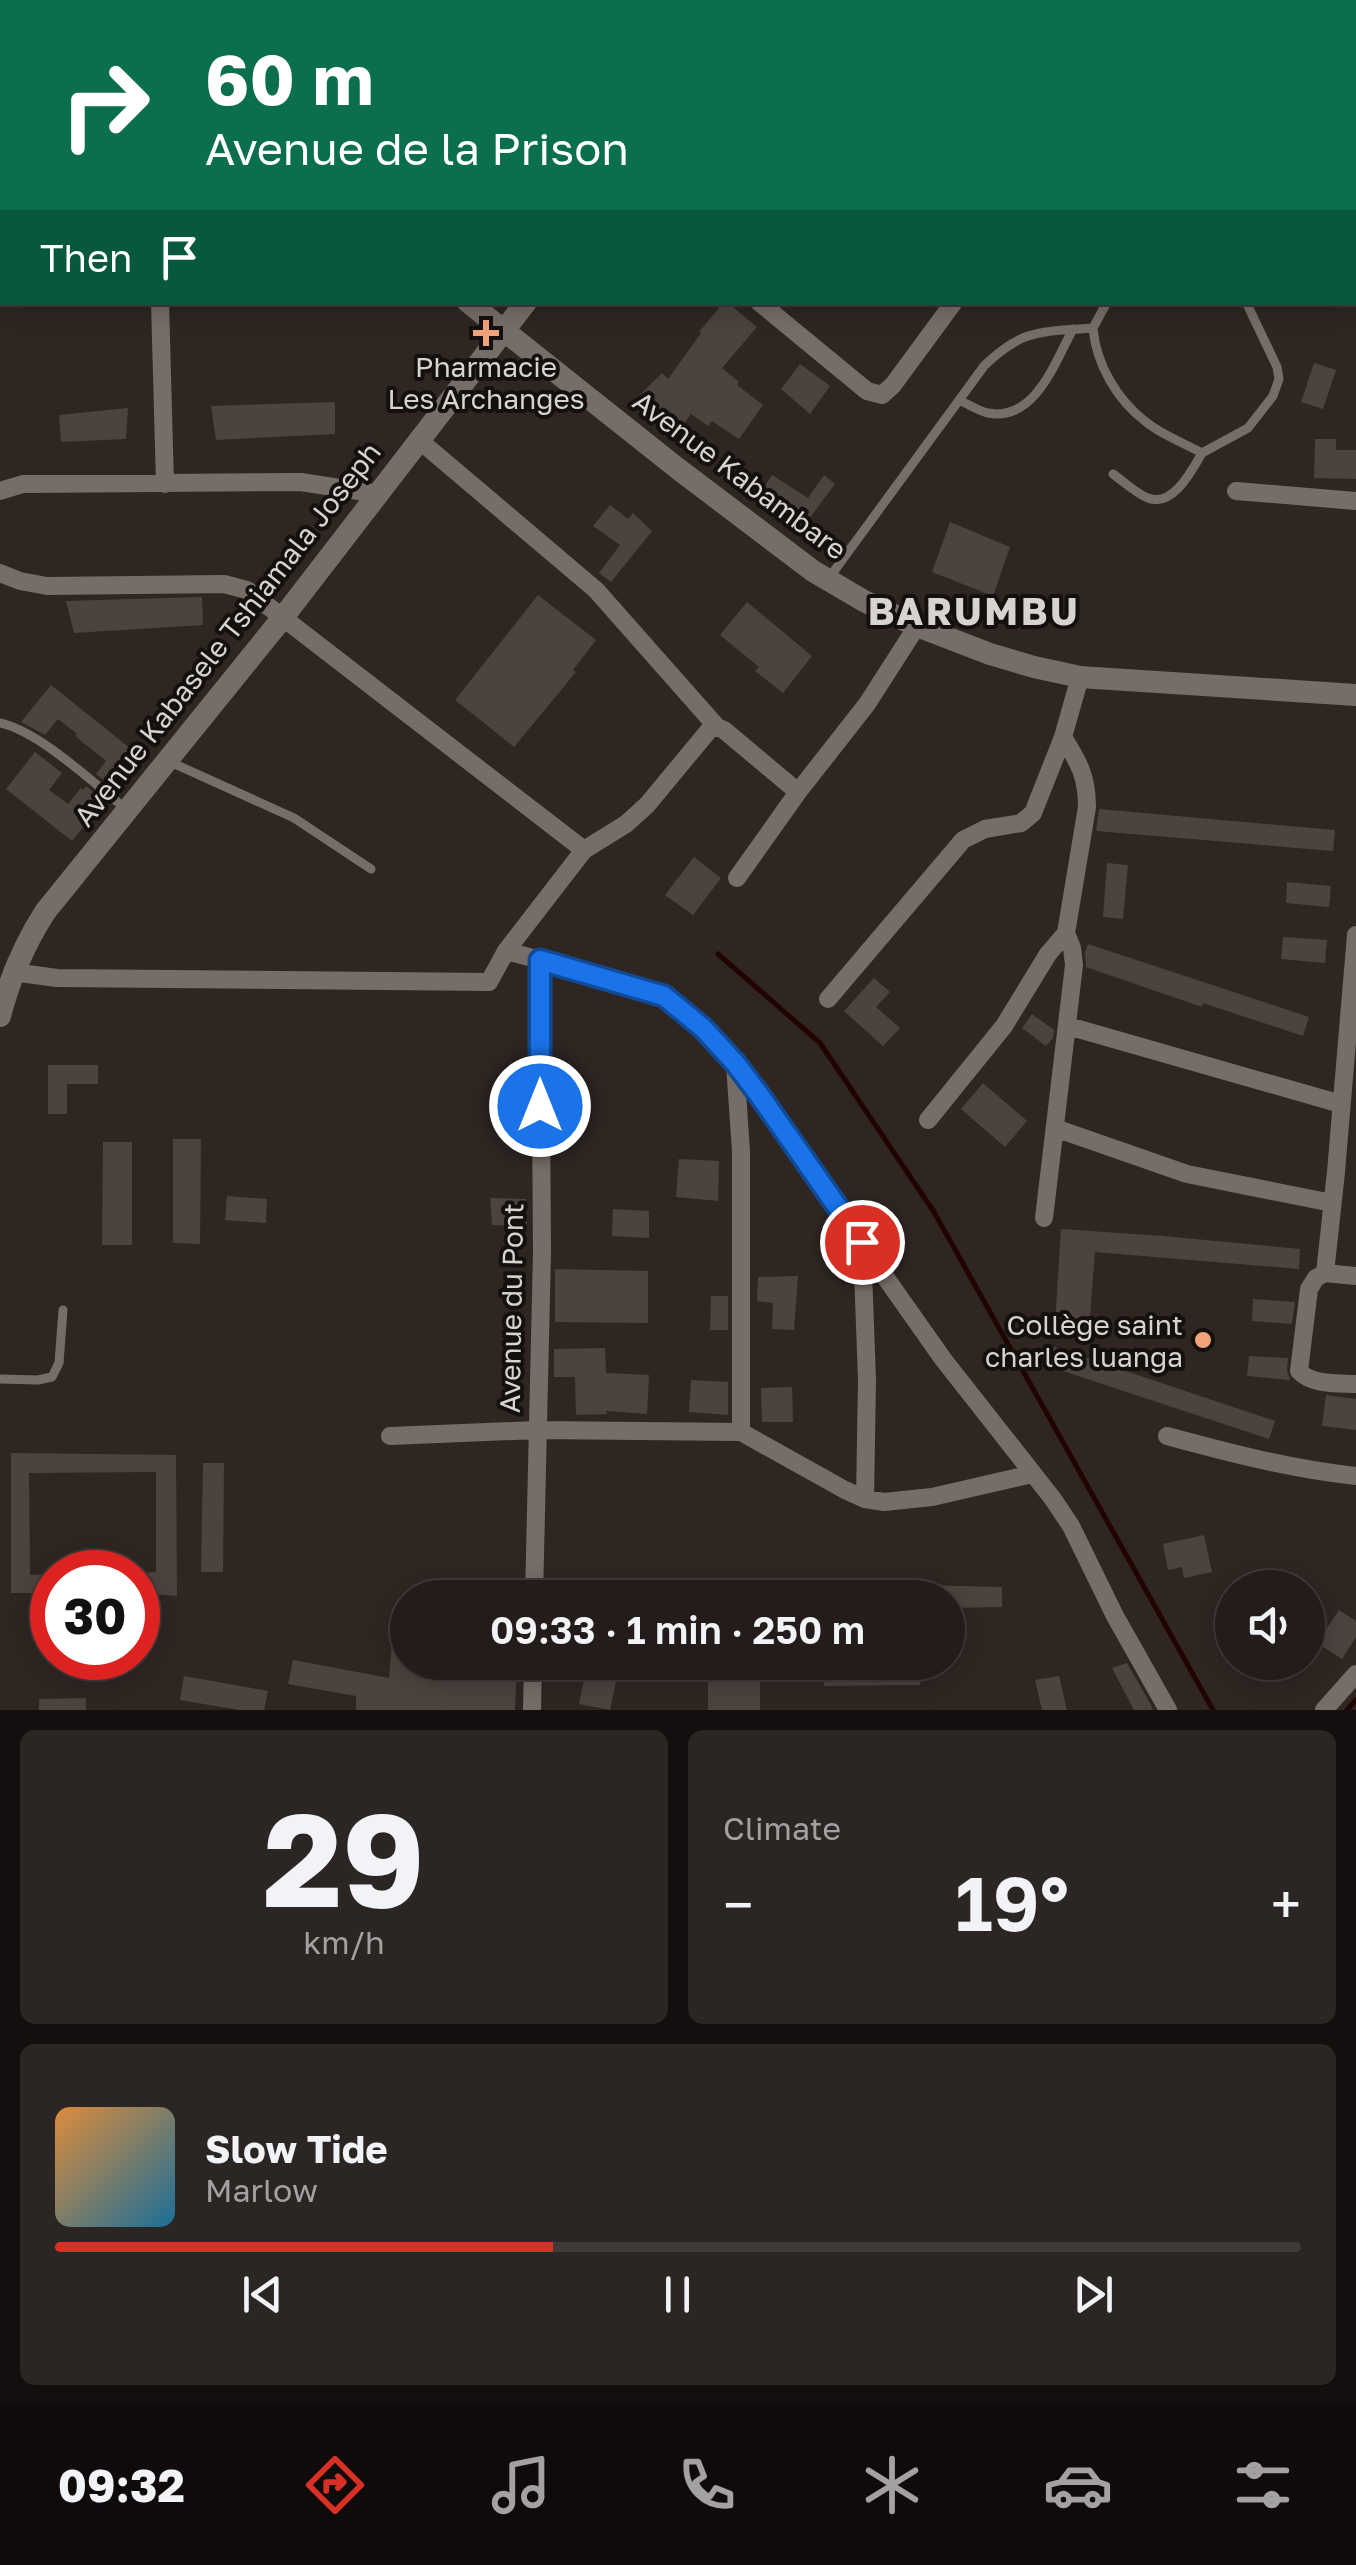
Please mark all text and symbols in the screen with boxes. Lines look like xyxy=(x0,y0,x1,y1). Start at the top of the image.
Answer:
text: 60 m xyxy=(205,36,374,120)
icon: right xyxy=(40,40,170,170)
text: Avenue de la Prison xyxy=(205,121,629,175)
icon: arrive xyxy=(152,230,207,285)
text: Then xyxy=(40,235,132,280)
marker: Pharmacie Les Archanges xyxy=(475,322,497,344)
place label: Pharmacie Les Archanges xyxy=(388,350,584,415)
street label: Avenue Kabambare xyxy=(627,384,853,566)
street label: Avenue Kabasele Tshiamala Joseph xyxy=(67,435,387,833)
district label: BARUMBU xyxy=(868,588,1080,633)
position arrow xyxy=(488,1054,592,1158)
pin xyxy=(820,1200,905,1285)
street label: Avenue du Pont xyxy=(493,1203,529,1413)
icon: arrive xyxy=(835,1215,890,1270)
place label: Collège saint charles luanga xyxy=(985,1308,1183,1373)
marker: Collège saint charles luanga xyxy=(1192,1329,1214,1351)
speed limit sign: 30 xyxy=(30,1550,160,1680)
map controls xyxy=(1215,1570,1325,1680)
button: sound xyxy=(1215,1570,1325,1680)
text: 09:33 · 1 min · 250 m xyxy=(490,1607,865,1652)
text: 29 xyxy=(263,1780,425,1936)
text: Climate xyxy=(723,1809,841,1847)
text: 19° xyxy=(955,1857,1069,1948)
text: − xyxy=(723,1871,753,1937)
text: + xyxy=(1271,1871,1301,1937)
text: km/h xyxy=(303,1923,385,1961)
text: Slow Tide xyxy=(205,2126,388,2171)
text: Marlow xyxy=(205,2171,318,2209)
icon: previous xyxy=(235,2267,290,2322)
icon: pause xyxy=(650,2267,705,2322)
icon: next xyxy=(1066,2267,1121,2322)
icon: directions xyxy=(300,2450,370,2520)
icon: music xyxy=(486,2450,556,2520)
icon: phone xyxy=(672,2450,742,2520)
icon: climate xyxy=(857,2450,927,2520)
icon: car xyxy=(1043,2450,1113,2520)
icon: filters xyxy=(1228,2450,1298,2520)
text: 09:32 xyxy=(58,2458,185,2512)

